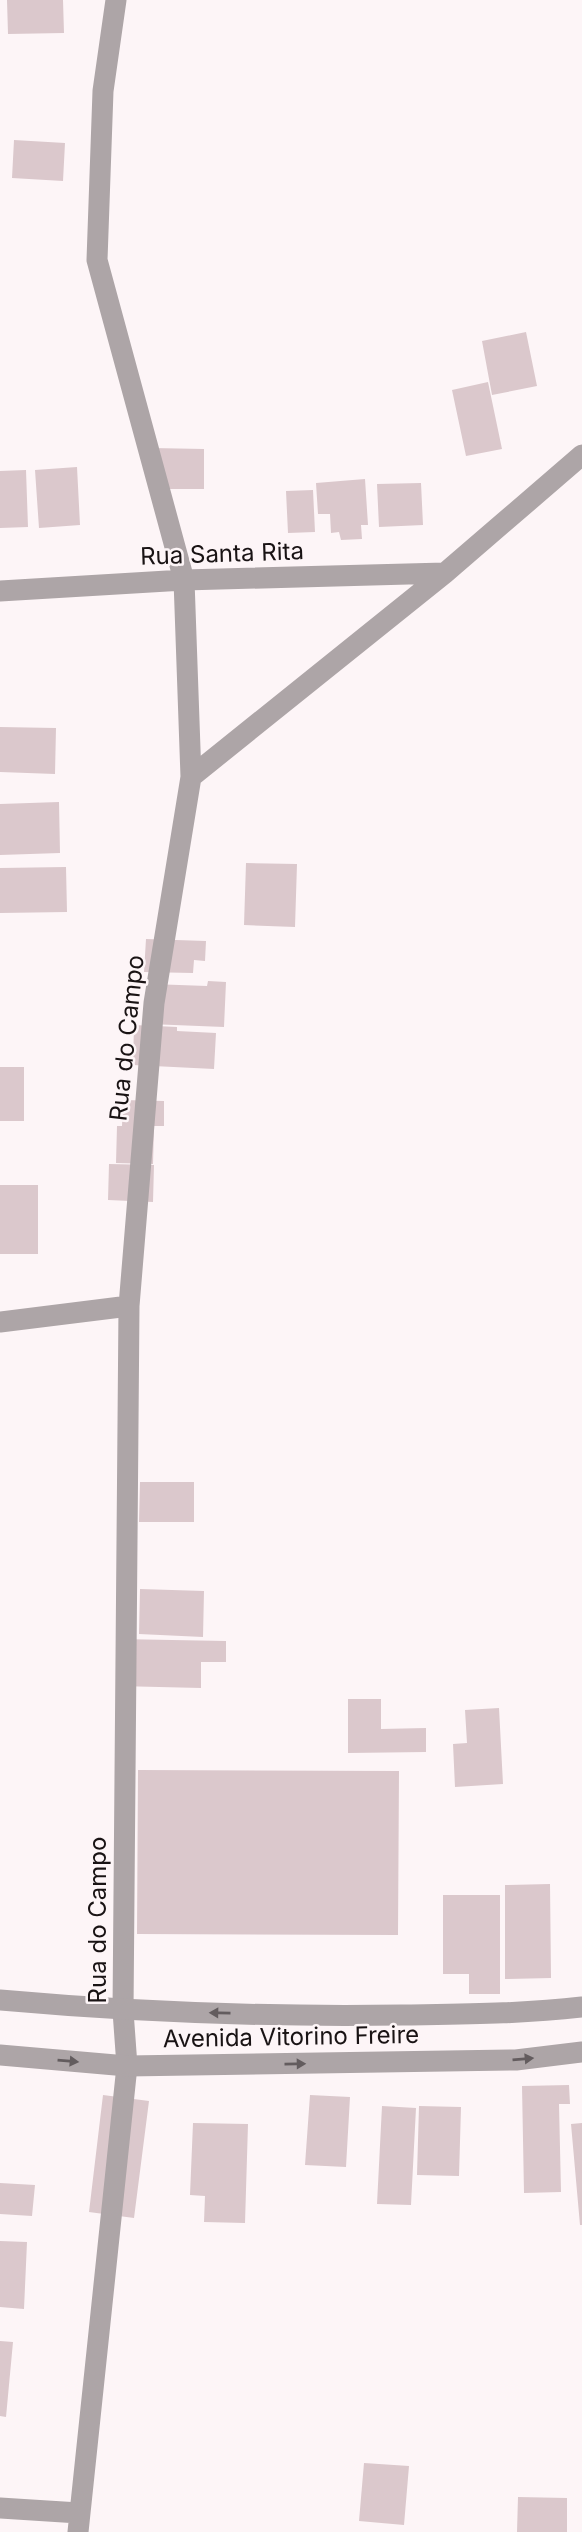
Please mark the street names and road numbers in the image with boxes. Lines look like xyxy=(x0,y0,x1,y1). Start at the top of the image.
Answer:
street label: Rua Santa Rita xyxy=(140,536,304,571)
street label: Rua do Campo xyxy=(103,953,150,1122)
street label: Rua do Campo xyxy=(83,1837,112,2003)
street label: Avenida Vitorino Freire xyxy=(163,2020,419,2053)

